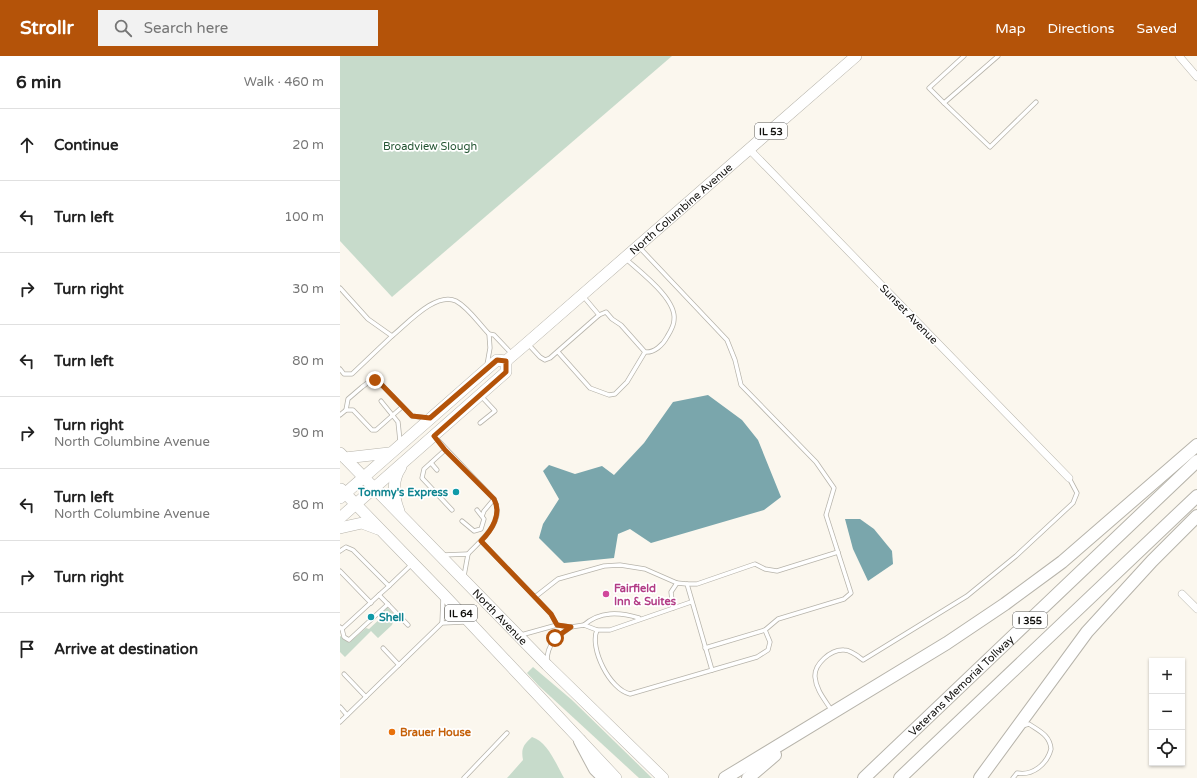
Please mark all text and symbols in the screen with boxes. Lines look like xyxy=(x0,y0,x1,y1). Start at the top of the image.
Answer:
search box xyxy=(98,10,378,46)
text: Strollr xyxy=(20,17,74,39)
icon: search xyxy=(112,17,134,39)
text: Search here xyxy=(144,19,228,37)
text: Map xyxy=(995,20,1026,37)
text: Directions xyxy=(1048,20,1115,37)
text: Saved xyxy=(1137,20,1177,37)
text: 6 min xyxy=(16,72,61,93)
text: Walk · 460 m xyxy=(244,74,324,90)
road number: IL 53 xyxy=(755,123,787,139)
icon: ahead xyxy=(16,134,38,156)
text: Continue xyxy=(54,136,118,154)
text: 20 m xyxy=(292,137,324,153)
park label: Broadview Slough xyxy=(383,140,477,153)
street label: North Columbine Avenue xyxy=(627,161,735,257)
icon: left xyxy=(16,206,38,228)
text: Turn left xyxy=(54,208,114,226)
text: 100 m xyxy=(284,209,324,225)
icon: right xyxy=(16,278,38,300)
text: Turn right xyxy=(54,280,124,298)
text: 30 m xyxy=(292,281,324,297)
street label: Sunset Avenue xyxy=(877,282,940,347)
icon: left xyxy=(16,350,38,372)
text: Turn left xyxy=(54,352,114,370)
text: 80 m xyxy=(292,353,324,369)
route end xyxy=(366,371,384,389)
text: Turn right xyxy=(54,416,124,434)
icon: right xyxy=(16,422,38,444)
text: 90 m xyxy=(292,425,324,441)
text: North Columbine Avenue xyxy=(54,434,210,450)
place label: Tommy's Express xyxy=(357,486,449,500)
marker: Tommy's Express xyxy=(451,487,461,497)
text: Turn left xyxy=(54,488,114,506)
icon: left xyxy=(16,494,38,516)
text: 80 m xyxy=(292,497,324,513)
text: North Columbine Avenue xyxy=(54,506,210,522)
icon: right xyxy=(16,566,38,588)
text: Turn right xyxy=(54,568,124,586)
text: 60 m xyxy=(292,569,324,585)
place label: Fairfield Inn & Suites xyxy=(614,582,677,608)
street label: North Avenue xyxy=(470,587,530,648)
marker: Fairfield Inn & Suites xyxy=(601,589,611,599)
road number: IL 64 xyxy=(445,605,477,621)
place label: Shell xyxy=(379,611,404,624)
marker: Shell xyxy=(366,612,376,622)
road number: I 355 xyxy=(1013,612,1047,628)
route start xyxy=(546,629,564,647)
street label: Veterans Memorial Tollway xyxy=(906,633,1017,739)
icon: arrive xyxy=(16,638,38,660)
text: Arrive at destination xyxy=(54,640,198,658)
map controls xyxy=(1149,658,1185,766)
button: + xyxy=(1149,658,1185,694)
button: − xyxy=(1149,694,1185,730)
place label: Brauer House xyxy=(400,726,472,739)
marker: Brauer House xyxy=(387,727,397,737)
button: locate xyxy=(1149,730,1185,766)

